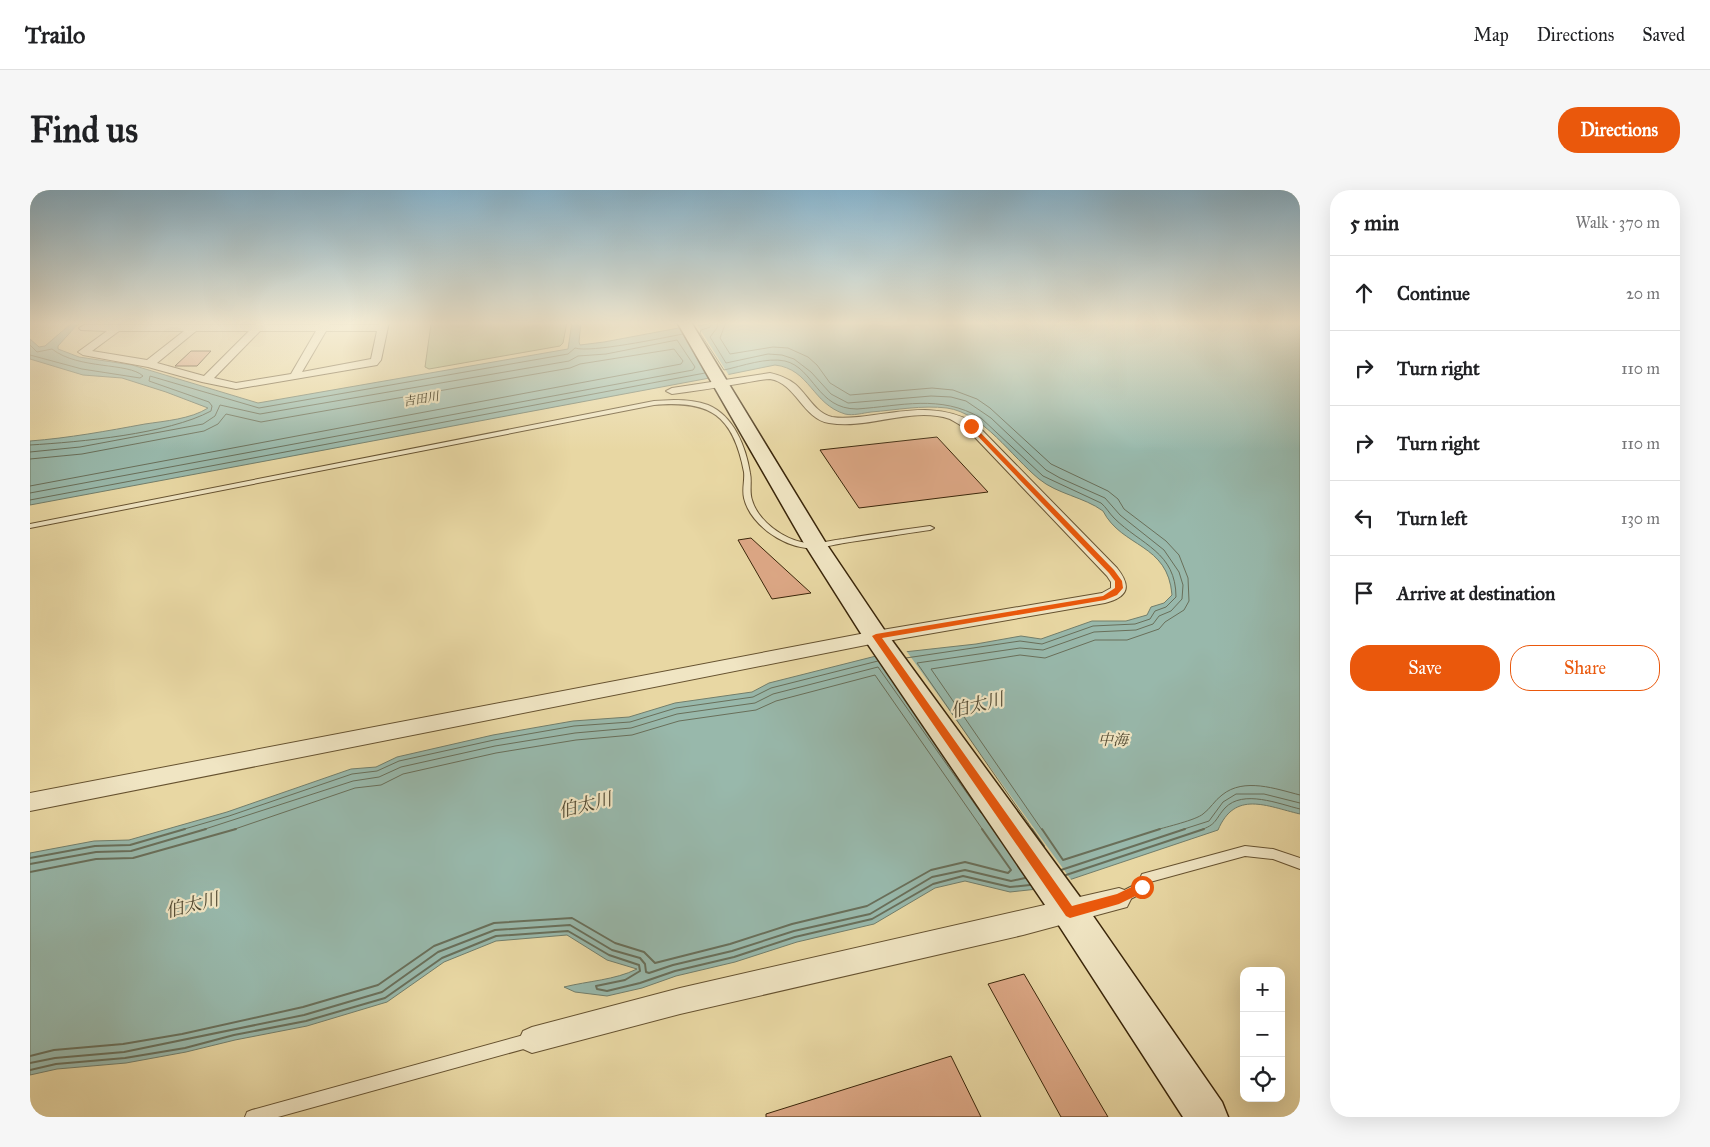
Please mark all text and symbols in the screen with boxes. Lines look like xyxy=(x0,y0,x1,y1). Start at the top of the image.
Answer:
text: Trailo xyxy=(25,20,85,50)
text: Map xyxy=(1473,24,1509,46)
text: Directions xyxy=(1537,24,1614,46)
text: Saved xyxy=(1642,24,1685,46)
button: Directions xyxy=(1558,107,1680,153)
text: Find us xyxy=(30,109,138,152)
text: 5 min xyxy=(1350,210,1399,236)
text: Walk · 370 m xyxy=(1576,213,1660,232)
icon: ahead xyxy=(1350,279,1378,307)
text: Continue xyxy=(1397,282,1470,305)
text: 20 m xyxy=(1626,284,1660,303)
icon: right xyxy=(1350,354,1378,382)
text: Turn right xyxy=(1397,357,1480,380)
text: 110 m xyxy=(1621,359,1660,378)
water label: 吉田川 xyxy=(402,389,442,409)
route end xyxy=(960,415,983,438)
icon: right xyxy=(1350,429,1378,457)
text: Turn right xyxy=(1397,432,1480,455)
text: 110 m xyxy=(1621,434,1660,453)
icon: left xyxy=(1350,504,1378,532)
text: Turn left xyxy=(1397,507,1467,530)
text: 130 m xyxy=(1621,509,1660,528)
icon: arrive xyxy=(1350,579,1378,607)
text: Arrive at destination xyxy=(1397,582,1555,605)
button: Save xyxy=(1350,645,1500,691)
button: Share xyxy=(1510,645,1660,691)
water label: 伯太川 xyxy=(948,687,1008,722)
water label: 中海 xyxy=(1098,731,1130,749)
water label: 伯太川 xyxy=(556,787,616,822)
route start xyxy=(1131,876,1154,899)
water label: 伯太川 xyxy=(163,887,223,922)
map controls xyxy=(1240,967,1285,1102)
button: + xyxy=(1240,967,1285,1012)
button: − xyxy=(1240,1012,1285,1057)
button: locate xyxy=(1240,1057,1285,1102)

